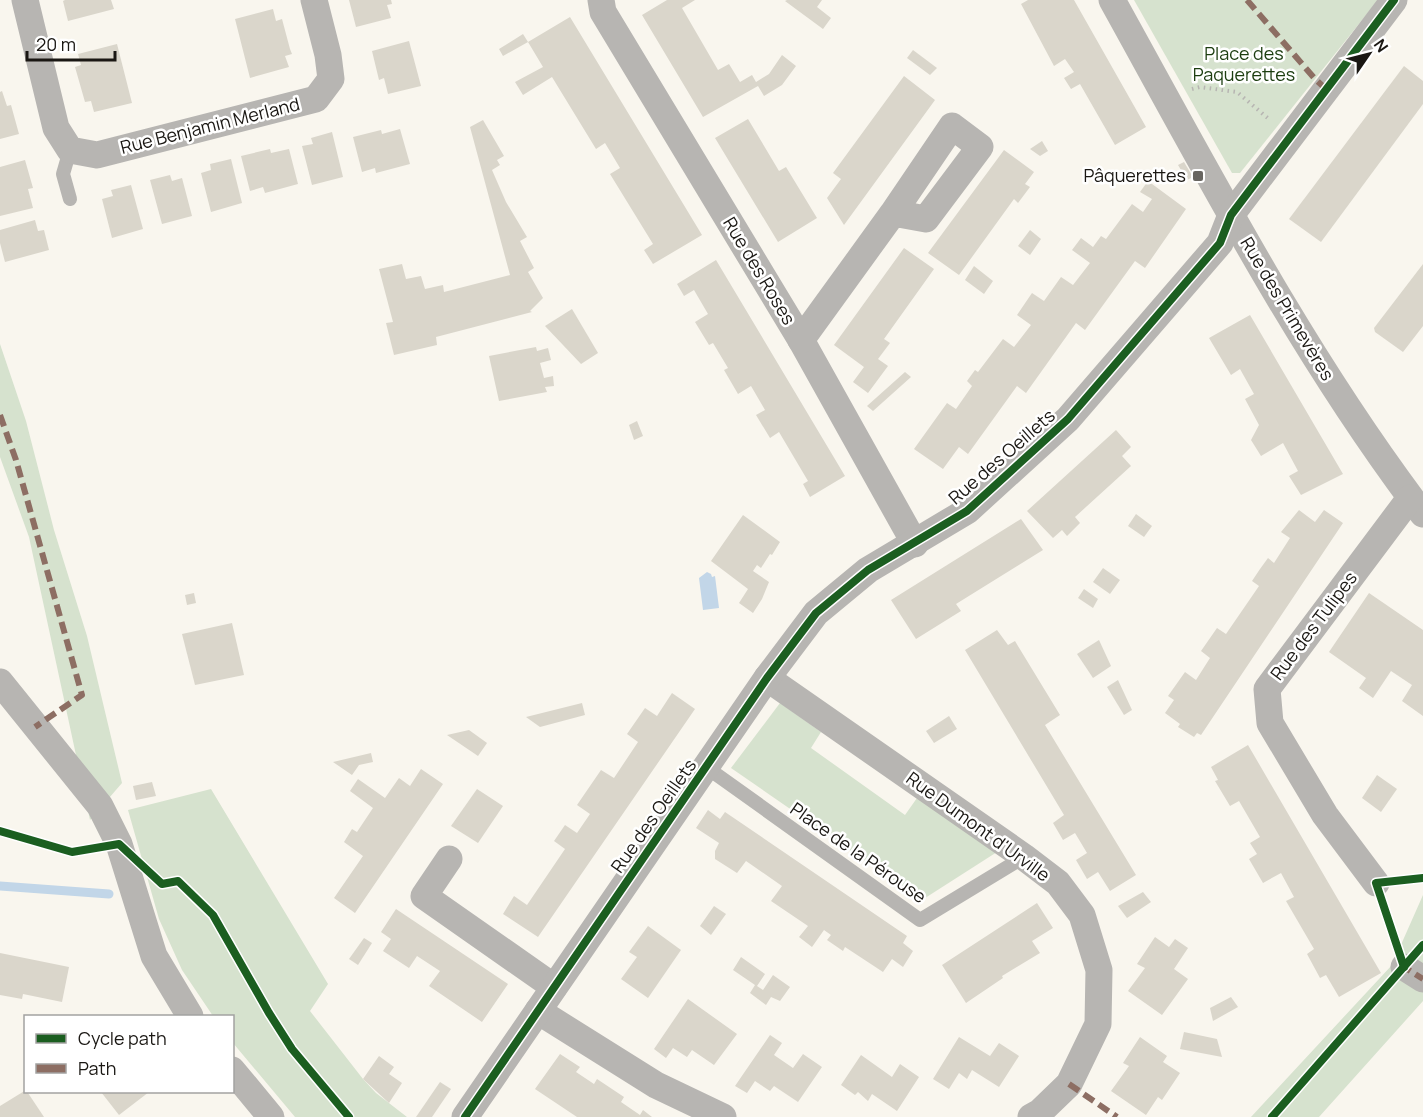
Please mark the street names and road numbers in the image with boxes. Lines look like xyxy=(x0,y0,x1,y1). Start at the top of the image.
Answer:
street label: Rue Benjamin Merland xyxy=(118,91,302,159)
street label: Rue des Roses xyxy=(718,212,801,329)
street label: Rue des Primevères xyxy=(1236,232,1340,385)
street label: Rue des Oeillets xyxy=(943,403,1060,509)
street label: Rue des Tulipes xyxy=(1265,566,1362,685)
street label: Rue des Oeillets xyxy=(605,754,701,877)
street label: Rue Dumont d'Urville xyxy=(902,766,1055,887)
street label: Place de la Pérouse xyxy=(786,796,931,908)

